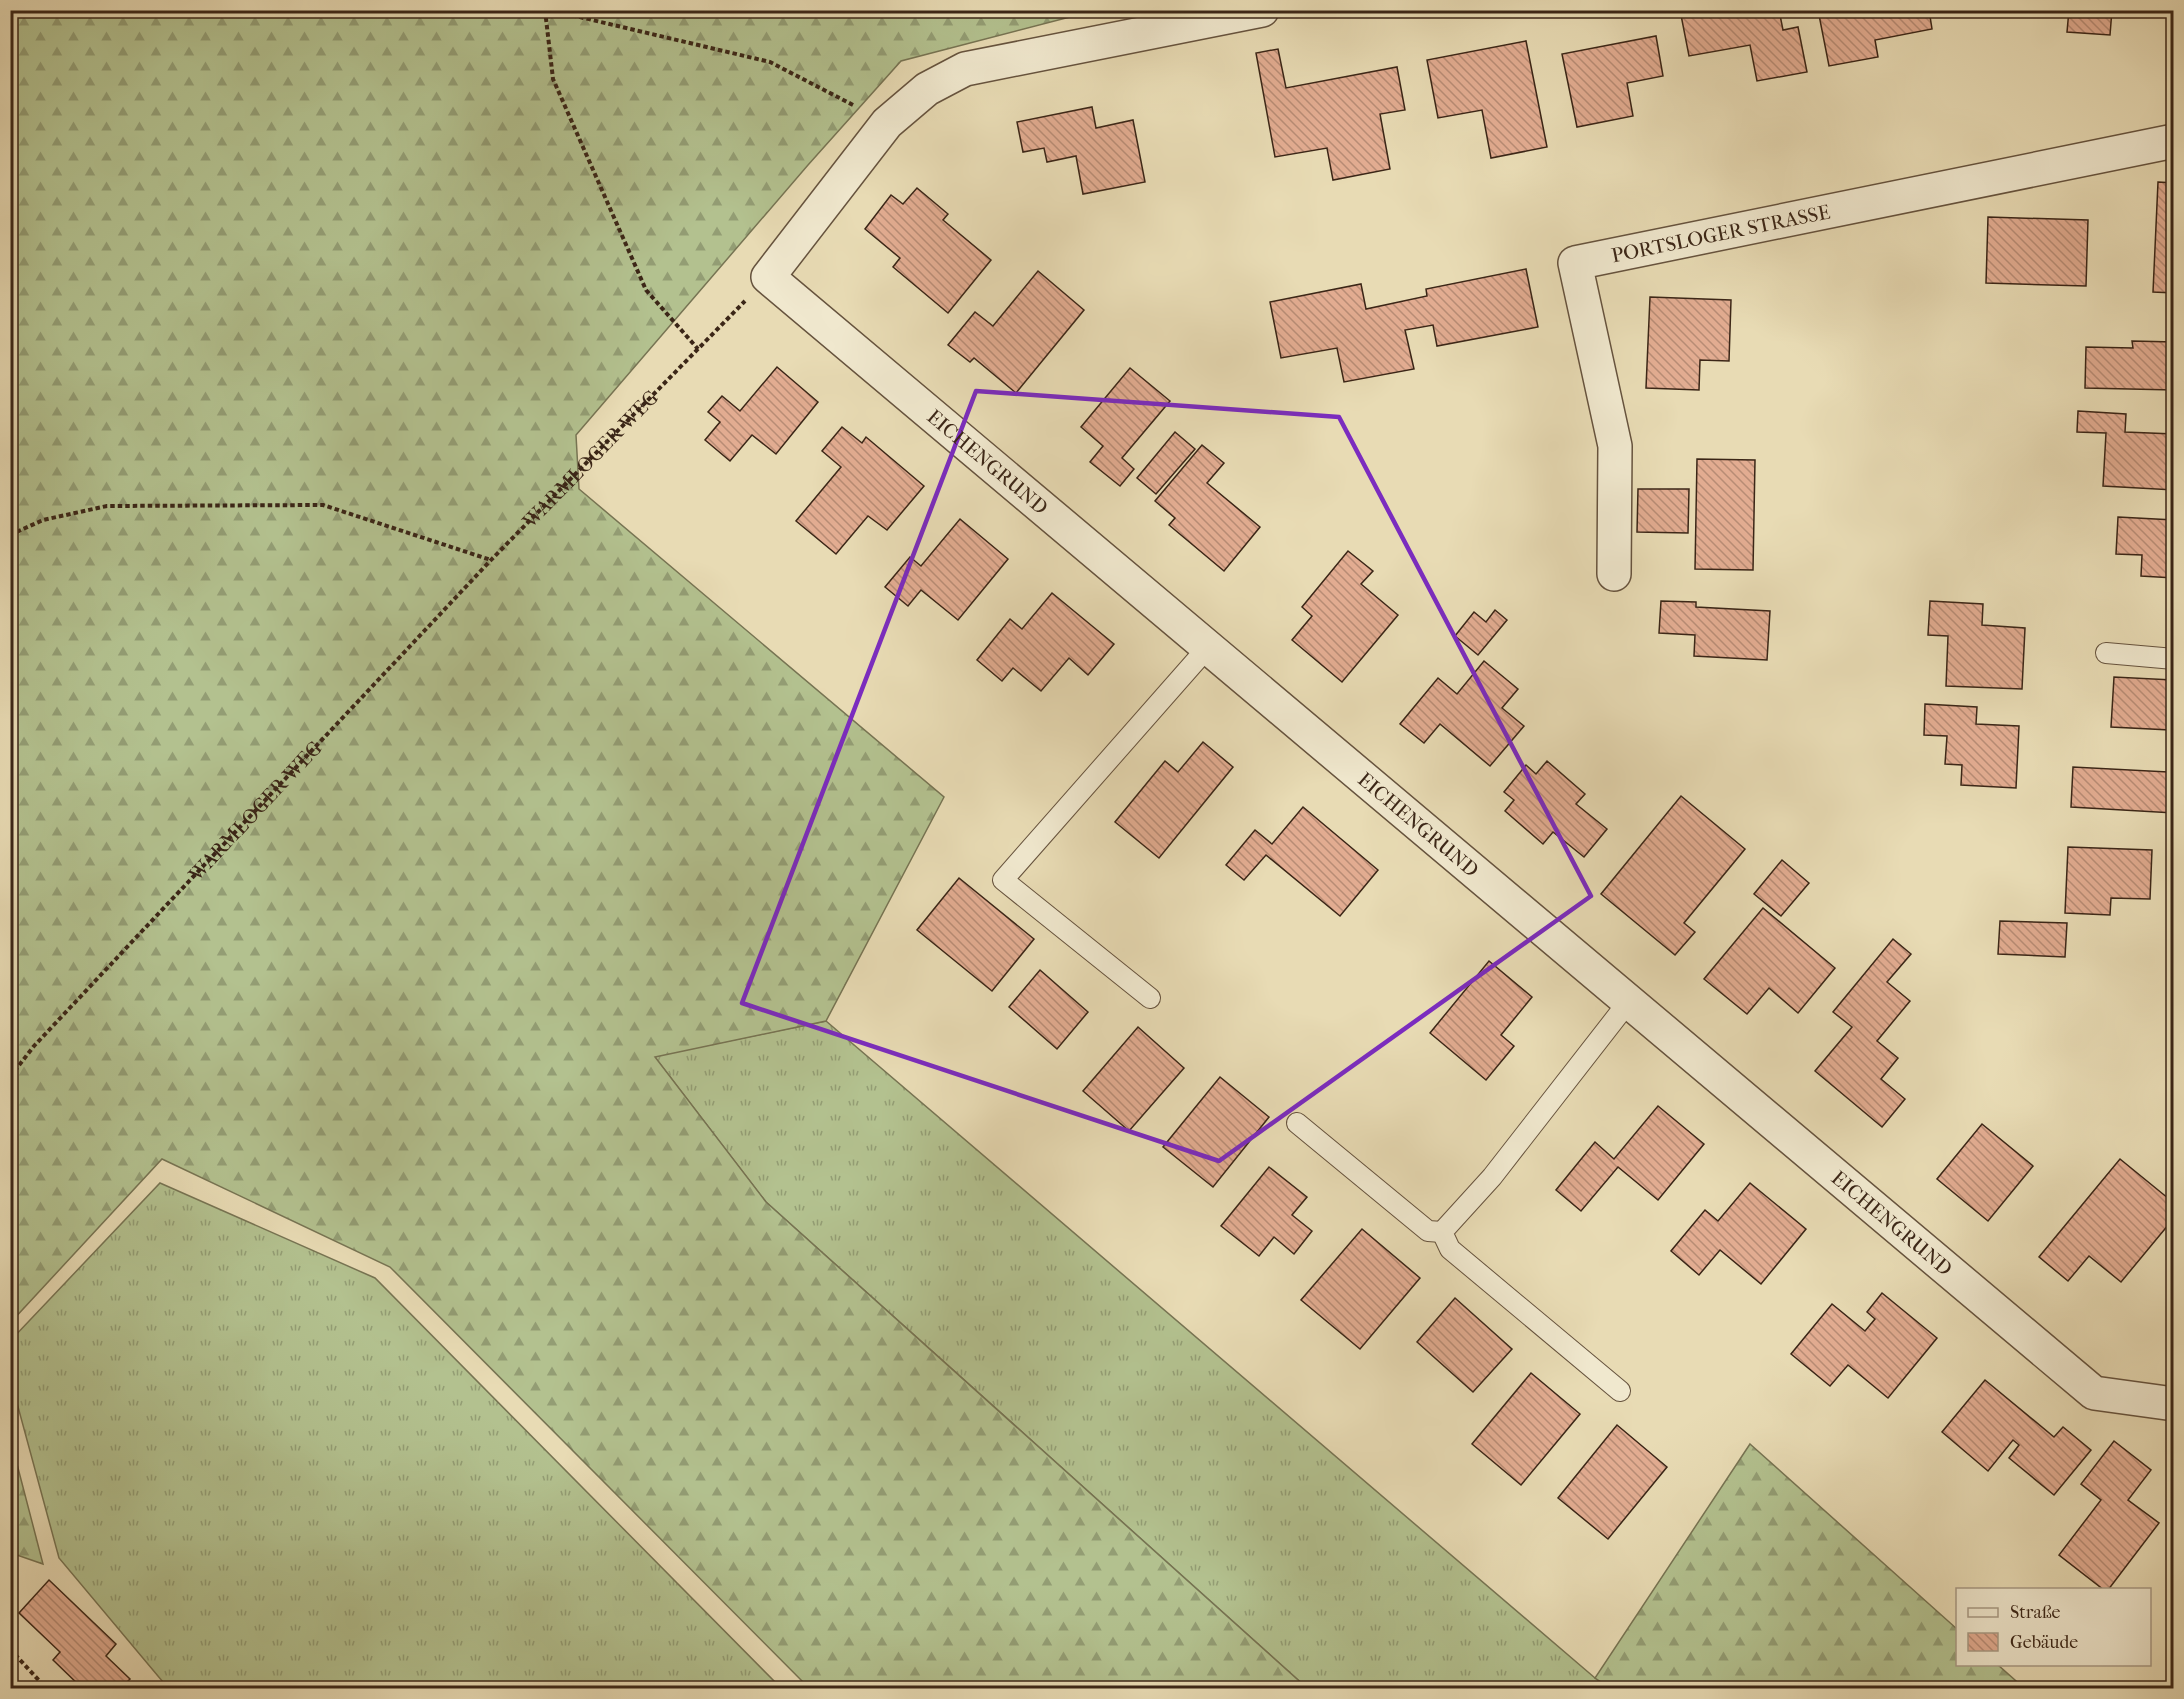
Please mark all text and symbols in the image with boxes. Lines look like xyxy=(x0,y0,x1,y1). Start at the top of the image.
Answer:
street label: PORTSLOGER STRASSE xyxy=(1609,200,1832,267)
street label: WARMLOGER WEG xyxy=(517,386,663,533)
street label: EICHENGRUND xyxy=(922,405,1052,519)
street label: WARMLOGER WEG xyxy=(184,737,327,887)
street label: EICHENGRUND xyxy=(1353,768,1483,882)
street label: EICHENGRUND xyxy=(1827,1166,1957,1281)
legend xyxy=(1956,1588,2151,1666)
text: Straße xyxy=(2010,1602,2061,1623)
text: Gebäude xyxy=(2010,1632,2078,1653)

